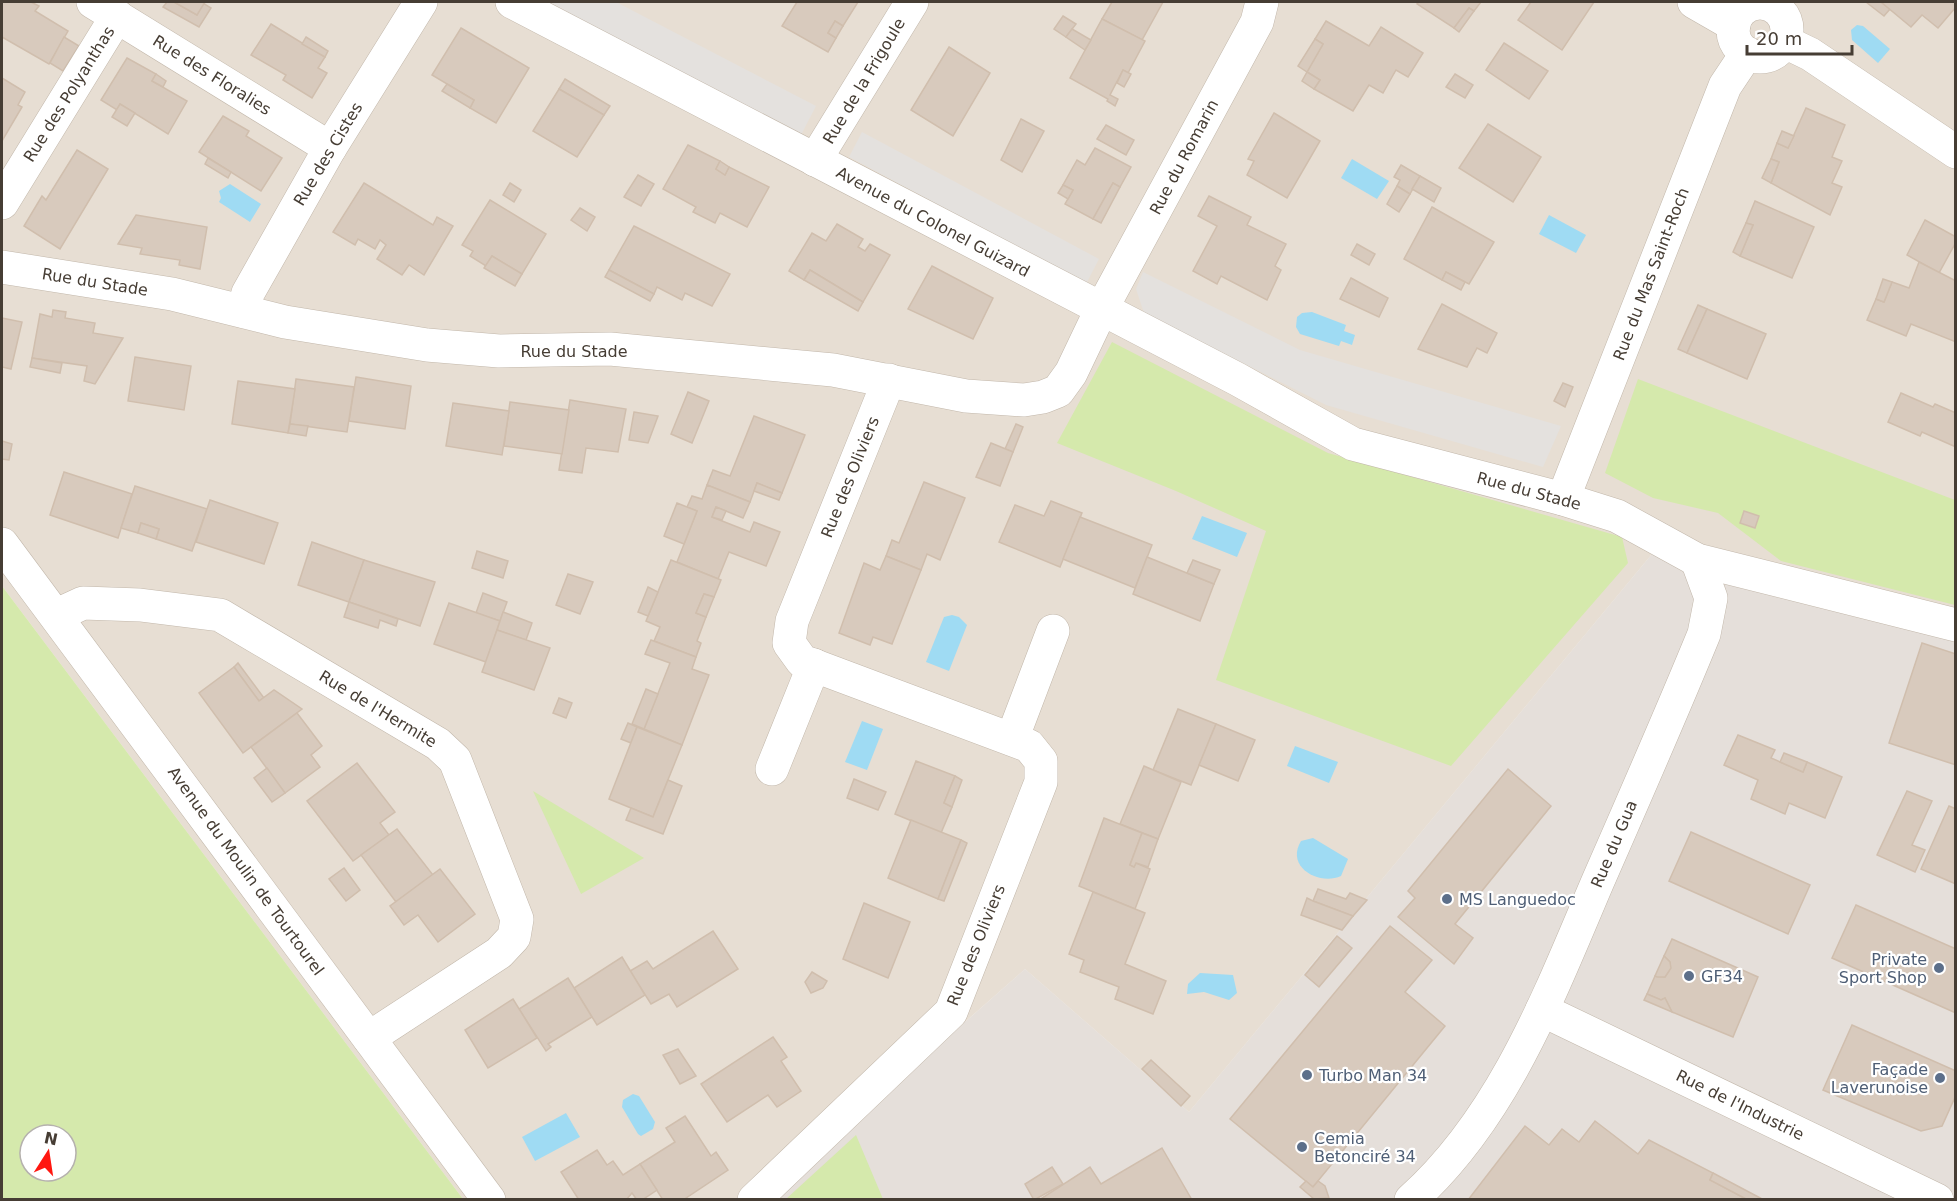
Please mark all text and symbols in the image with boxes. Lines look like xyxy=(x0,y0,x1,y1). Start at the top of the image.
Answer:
street label: Rue de la Frigoule xyxy=(819,15,909,147)
scale bar xyxy=(1747,18,1852,56)
street label: Rue des Polyanthas xyxy=(20,23,118,165)
text: 20 m xyxy=(1756,28,1802,49)
street label: Rue des Floralies xyxy=(149,31,275,119)
street label: Rue du Romarin xyxy=(1146,96,1222,218)
street label: Rue des Cistes xyxy=(290,99,366,209)
street label: Avenue du Colonel Guizard xyxy=(833,163,1033,281)
street label: Rue du Mas Saint-Roch xyxy=(1609,185,1693,363)
street label: Rue du Stade xyxy=(41,264,149,300)
street label: Rue du Stade xyxy=(520,342,628,361)
street label: Rue des Oliviers xyxy=(817,414,883,540)
street label: Rue du Stade xyxy=(1475,468,1583,514)
street label: Rue de l'Hermite xyxy=(316,666,440,752)
street label: Avenue du Moulin de Tourtourel xyxy=(164,763,328,979)
street label: Rue du Gua xyxy=(1587,797,1641,891)
street label: Rue des Oliviers xyxy=(943,882,1009,1008)
place label: MS Languedoc xyxy=(1459,890,1576,909)
marker: MS Languedoc xyxy=(1440,892,1454,906)
place label: Private Sport Shop xyxy=(1839,950,1927,987)
marker: Private Sport Shop xyxy=(1932,961,1946,975)
place label: GF34 xyxy=(1701,967,1743,986)
marker: GF34 xyxy=(1682,969,1696,983)
place label: Façade Laverunoise xyxy=(1831,1060,1928,1097)
place label: Turbo Man 34 xyxy=(1318,1066,1427,1085)
street label: Rue de l'Industrie xyxy=(1673,1066,1807,1144)
marker: Turbo Man 34 xyxy=(1300,1068,1314,1082)
marker: Façade Laverunoise xyxy=(1933,1071,1947,1085)
north arrow xyxy=(18,1123,78,1183)
text: N xyxy=(42,1128,60,1150)
place label: Cemia Betonciré 34 xyxy=(1314,1129,1416,1166)
marker: Cemia Betonciré 34 xyxy=(1295,1140,1309,1154)

